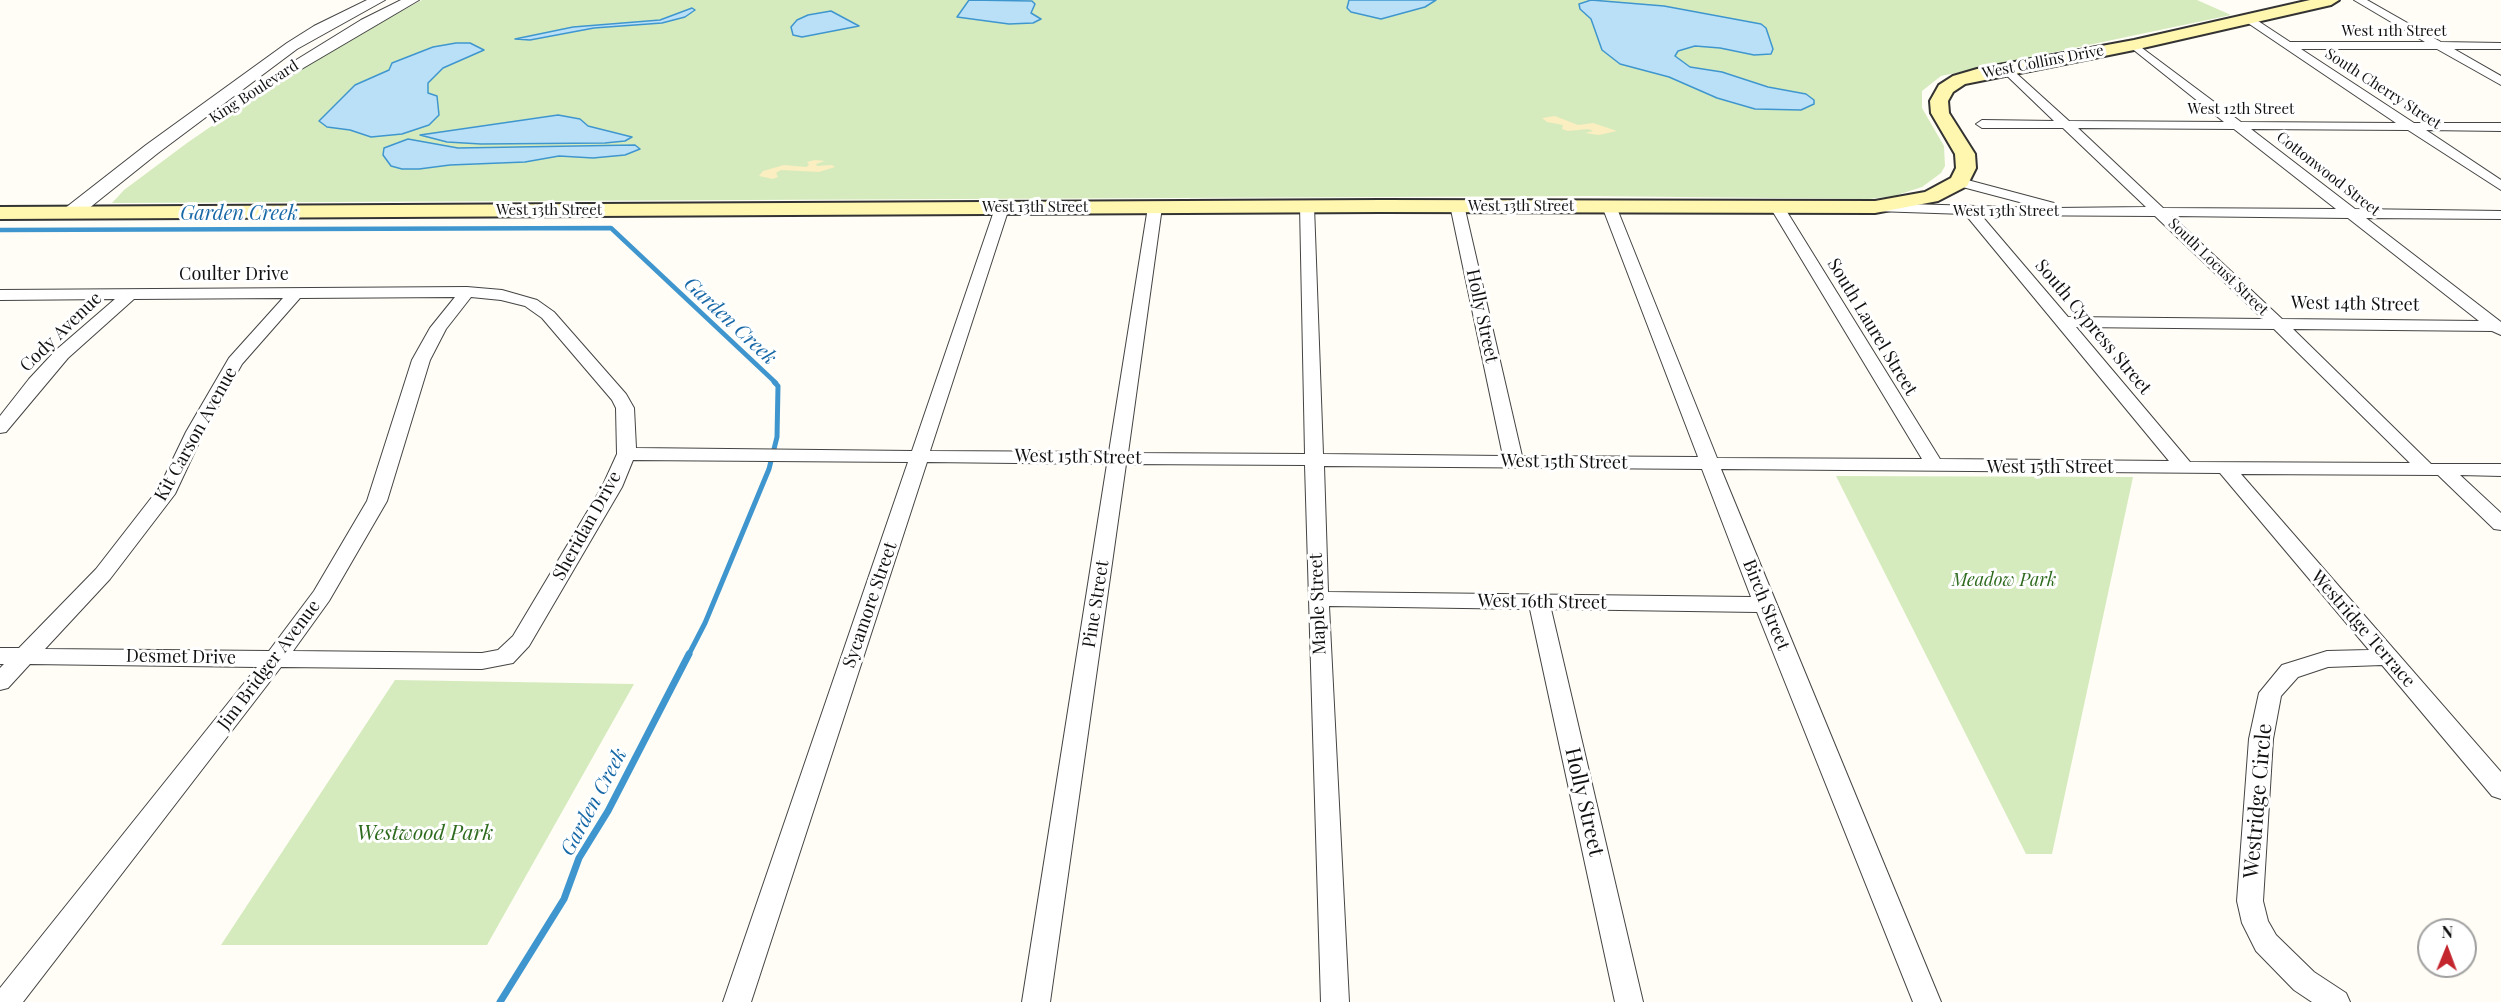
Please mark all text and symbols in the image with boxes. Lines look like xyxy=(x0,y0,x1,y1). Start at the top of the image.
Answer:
street label: West 11th Street xyxy=(2341,22,2447,40)
street label: West Collins Drive xyxy=(1981,41,2105,83)
street label: South Cherry Street xyxy=(2322,45,2444,133)
street label: King Boulevard xyxy=(206,57,302,127)
street label: West 12th Street xyxy=(2188,100,2294,118)
street label: Cottonwood Street xyxy=(2273,128,2383,220)
street label: West 13th Street xyxy=(1468,197,1574,215)
street label: West 13th Street xyxy=(982,198,1088,216)
street label: West 13th Street xyxy=(496,201,602,219)
water label: Garden Creek xyxy=(180,202,298,226)
street label: West 13th Street xyxy=(1953,202,2059,220)
street label: South Locust Street xyxy=(2164,215,2272,319)
street label: South Laurel Street xyxy=(1823,254,1921,400)
street label: South Cypress Street xyxy=(2030,255,2156,399)
street label: Coulter Drive xyxy=(179,263,289,285)
street label: Holly Street xyxy=(1462,267,1502,365)
water label: Garden Creek xyxy=(679,272,781,370)
street label: Cody Avenue xyxy=(15,288,107,376)
street label: West 14th Street xyxy=(2291,292,2419,316)
street label: Kit Carson Avenue xyxy=(150,363,242,505)
street label: West 15th Street xyxy=(1014,445,1142,469)
street label: West 15th Street xyxy=(1500,450,1628,474)
street label: West 15th Street xyxy=(1987,456,2113,478)
street label: Sheridan Drive xyxy=(548,468,626,584)
street label: Sycamore Street xyxy=(838,539,902,671)
street label: Maple Street xyxy=(1305,553,1331,655)
street label: Birch Street xyxy=(1738,556,1794,654)
street label: Pine Street xyxy=(1078,559,1114,649)
street label: Westridge Terrace xyxy=(2306,566,2420,692)
park label: Meadow Park xyxy=(1952,569,2056,591)
street label: West 16th Street xyxy=(1477,590,1607,614)
street label: Jim Bridger Avenue xyxy=(213,596,325,734)
street label: Desmet Drive xyxy=(126,645,236,669)
street label: Westridge Circle xyxy=(2239,722,2277,880)
water label: Garden Creek xyxy=(556,744,632,860)
street label: Holly Street xyxy=(1559,745,1609,859)
park label: Westwood Park xyxy=(357,820,493,846)
north arrow xyxy=(2417,918,2477,978)
text: N xyxy=(2441,921,2453,942)

